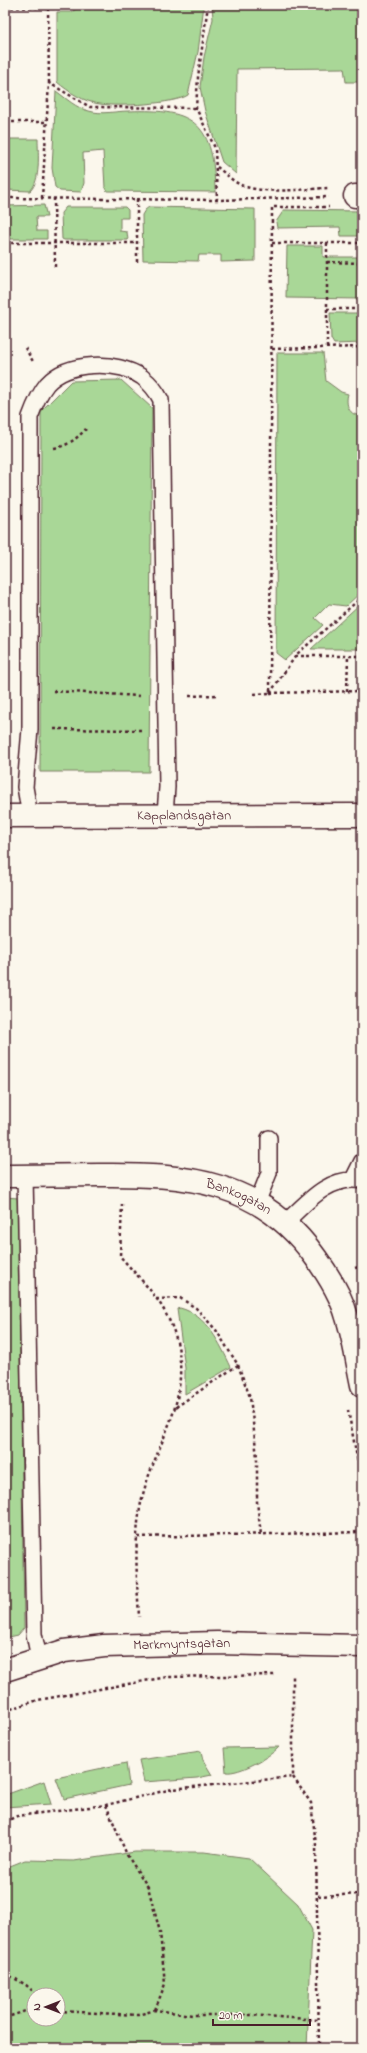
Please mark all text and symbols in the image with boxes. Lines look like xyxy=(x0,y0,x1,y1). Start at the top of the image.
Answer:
street label: Kapplandsgatan xyxy=(137,805,231,827)
street label: Bankogatan xyxy=(203,1173,276,1220)
street label: Markmyntsgatan xyxy=(133,1632,230,1656)
north arrow xyxy=(26,1987,66,2027)
scale bar xyxy=(213,2001,310,2027)
text: N xyxy=(29,2003,45,2011)
text: 20 m xyxy=(219,2007,242,2025)

